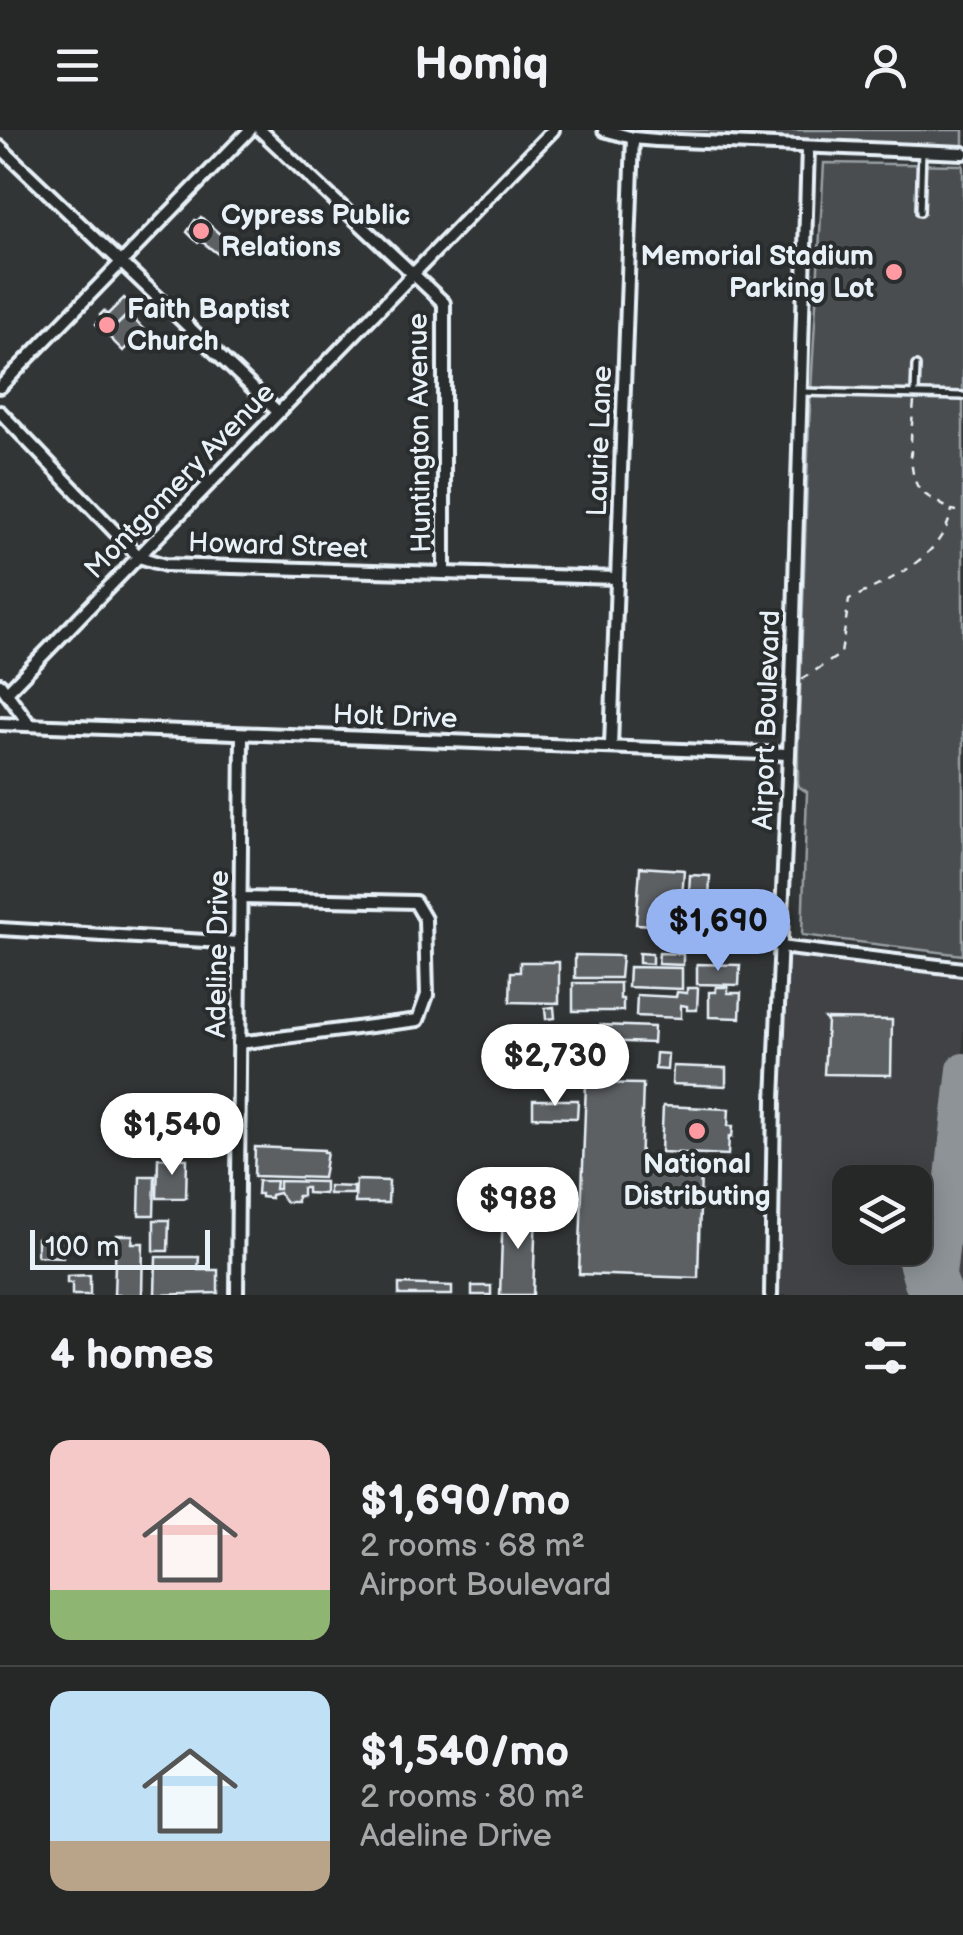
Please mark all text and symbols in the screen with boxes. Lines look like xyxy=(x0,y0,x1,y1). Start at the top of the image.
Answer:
icon: menu xyxy=(50,38,105,93)
text: Homiq xyxy=(414,38,549,93)
icon: person xyxy=(858,38,913,93)
place label: Cypress Public Relations xyxy=(221,199,410,264)
marker: Cypress Public Relations xyxy=(190,220,212,242)
place label: Memorial Stadium Parking Lot xyxy=(640,240,874,305)
marker: Memorial Stadium Parking Lot xyxy=(883,261,905,283)
place label: Faith Baptist Church xyxy=(127,293,290,358)
street label: Huntington Avenue xyxy=(401,313,439,553)
marker: Faith Baptist Church xyxy=(96,314,118,336)
street label: Laurie Lane xyxy=(581,365,619,517)
street label: Montgomery Avenue xyxy=(78,376,282,586)
street label: Howard Street xyxy=(187,526,369,566)
street label: Airport Boulevard xyxy=(747,609,787,831)
street label: Holt Drive xyxy=(332,698,458,736)
street label: Adeline Drive xyxy=(200,870,236,1038)
pin: $1,690 xyxy=(637,889,799,974)
text: $1,690 xyxy=(668,902,768,941)
pin: $2,730 xyxy=(474,1024,636,1109)
text: $2,730 xyxy=(503,1037,607,1076)
pin: $1,540 xyxy=(91,1093,253,1178)
text: $1,540 xyxy=(123,1106,221,1145)
marker: National Distributing xyxy=(686,1120,708,1142)
place label: National Distributing xyxy=(623,1148,771,1213)
map controls xyxy=(832,1165,932,1265)
button: layers xyxy=(832,1165,932,1265)
pin: $988 xyxy=(459,1167,577,1252)
text: $988 xyxy=(479,1180,557,1219)
scale bar xyxy=(30,1225,210,1270)
text: 100 m xyxy=(45,1231,119,1264)
icon: filters xyxy=(858,1328,913,1383)
text: 4 homes xyxy=(50,1330,214,1381)
text: $1,690/mo xyxy=(360,1476,570,1527)
icon: home xyxy=(130,1480,250,1600)
text: 2 rooms · 68 m² xyxy=(360,1527,585,1566)
text: Airport Boulevard xyxy=(360,1566,611,1605)
text: $1,540/mo xyxy=(360,1727,569,1778)
icon: home xyxy=(130,1731,250,1851)
text: 2 rooms · 80 m² xyxy=(360,1778,584,1817)
text: Adeline Drive xyxy=(360,1817,552,1856)

